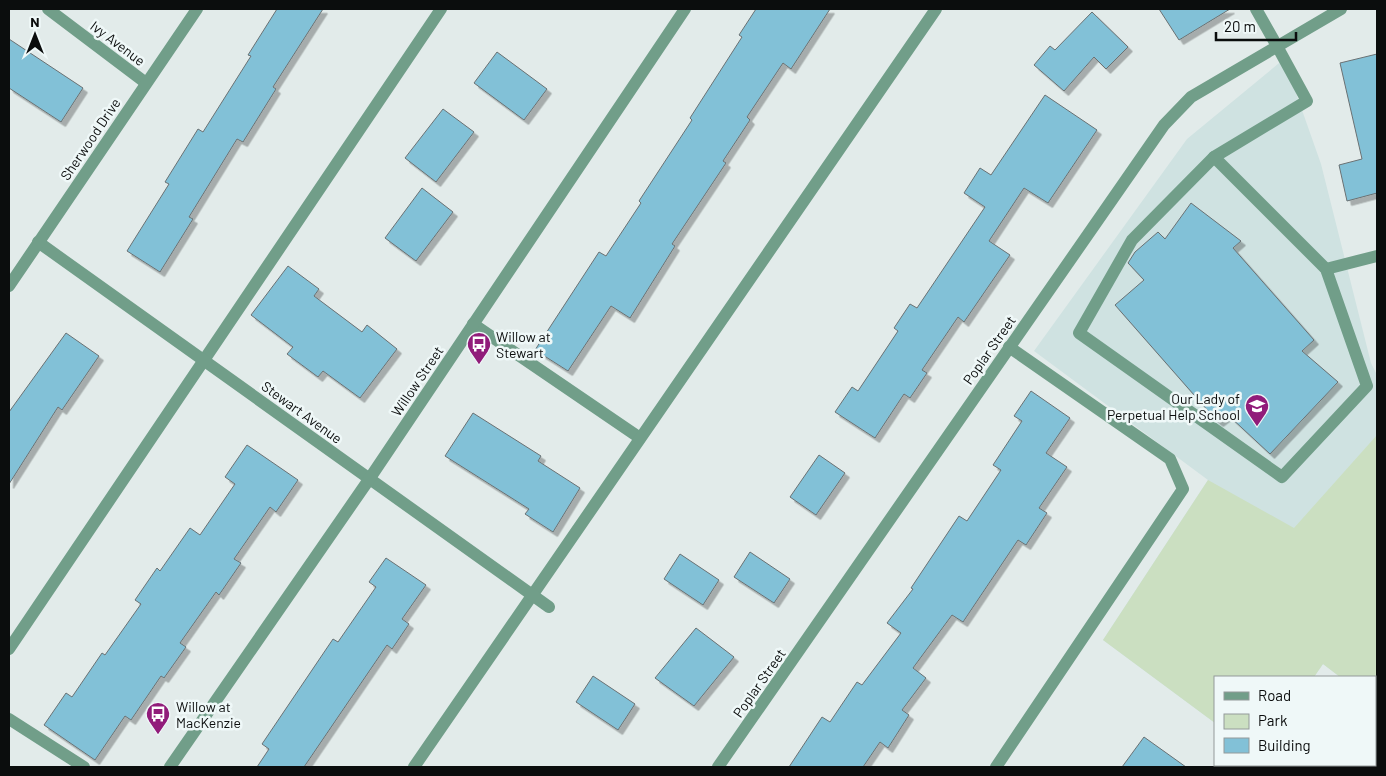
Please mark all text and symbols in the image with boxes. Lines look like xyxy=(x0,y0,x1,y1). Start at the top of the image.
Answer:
north arrow xyxy=(10,10,60,60)
scale bar xyxy=(1216,10,1296,42)
text: N xyxy=(30,13,40,30)
street label: Ivy Avenue xyxy=(87,17,149,69)
text: 20 m xyxy=(1224,17,1256,35)
street label: Sherwood Drive xyxy=(56,95,124,183)
street label: Poplar Street xyxy=(959,312,1019,388)
place label: Willow at Stewart xyxy=(496,328,551,361)
bus stop icon: Willow at Stewart xyxy=(466,331,492,365)
street label: Willow Street xyxy=(387,343,447,419)
street label: Stewart Avenue xyxy=(259,377,345,447)
place label: Our Lady of Perpetual Help School xyxy=(1107,390,1240,423)
school or university icon: Our Lady of Perpetual Help School xyxy=(1244,393,1270,427)
street label: Poplar Street xyxy=(729,645,789,721)
legend xyxy=(1214,676,1376,766)
text: Road xyxy=(1258,686,1291,704)
place label: Willow at MacKenzie xyxy=(176,698,241,731)
bus stop icon: Willow at MacKenzie xyxy=(145,701,171,735)
text: Park xyxy=(1258,711,1288,729)
text: Building xyxy=(1258,736,1311,754)

